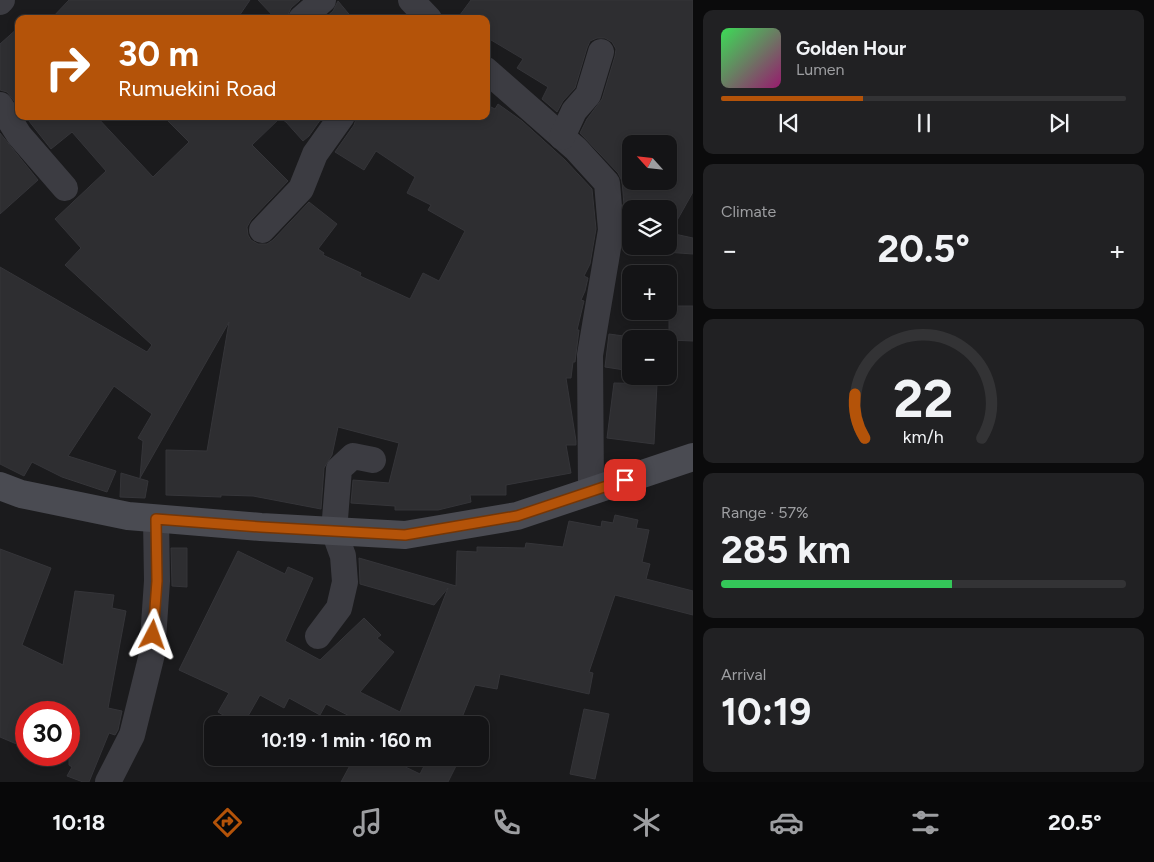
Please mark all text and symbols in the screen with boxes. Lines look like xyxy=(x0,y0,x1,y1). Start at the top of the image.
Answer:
text: 30 m xyxy=(118,33,199,75)
icon: right xyxy=(35,35,100,100)
text: Golden Hour xyxy=(796,37,906,60)
text: Lumen xyxy=(796,60,845,79)
text: Rumuekini Road xyxy=(118,75,276,102)
icon: previous xyxy=(775,109,803,137)
icon: pause xyxy=(910,109,938,137)
icon: next xyxy=(1045,109,1073,137)
north arrow xyxy=(622,135,678,190)
map controls xyxy=(622,135,677,385)
button: layers xyxy=(622,200,677,255)
text: Climate xyxy=(721,202,776,221)
text: 20.5° xyxy=(877,226,970,272)
text: − xyxy=(721,233,738,267)
text: + xyxy=(1109,233,1126,267)
button: + xyxy=(622,265,677,320)
button: − xyxy=(622,330,677,385)
text: 22 xyxy=(893,368,954,430)
text: km/h xyxy=(903,426,944,447)
pin xyxy=(604,459,646,501)
icon: arrive xyxy=(611,466,639,494)
text: Range · 57% xyxy=(721,503,809,522)
text: 285 km xyxy=(721,527,851,573)
position arrow xyxy=(126,608,178,660)
text: Arrival xyxy=(721,665,766,684)
text: 10:19 xyxy=(721,689,811,735)
speed limit sign: 30 xyxy=(15,701,80,766)
text: 10:19 · 1 min · 160 m xyxy=(261,729,432,752)
icon: directions xyxy=(210,805,245,840)
icon: music xyxy=(350,805,385,840)
icon: phone xyxy=(489,805,524,840)
icon: climate xyxy=(629,805,664,840)
icon: car xyxy=(769,805,804,840)
icon: filters xyxy=(908,805,943,840)
text: 10:18 xyxy=(52,809,105,836)
text: 20.5° xyxy=(1048,809,1102,836)

